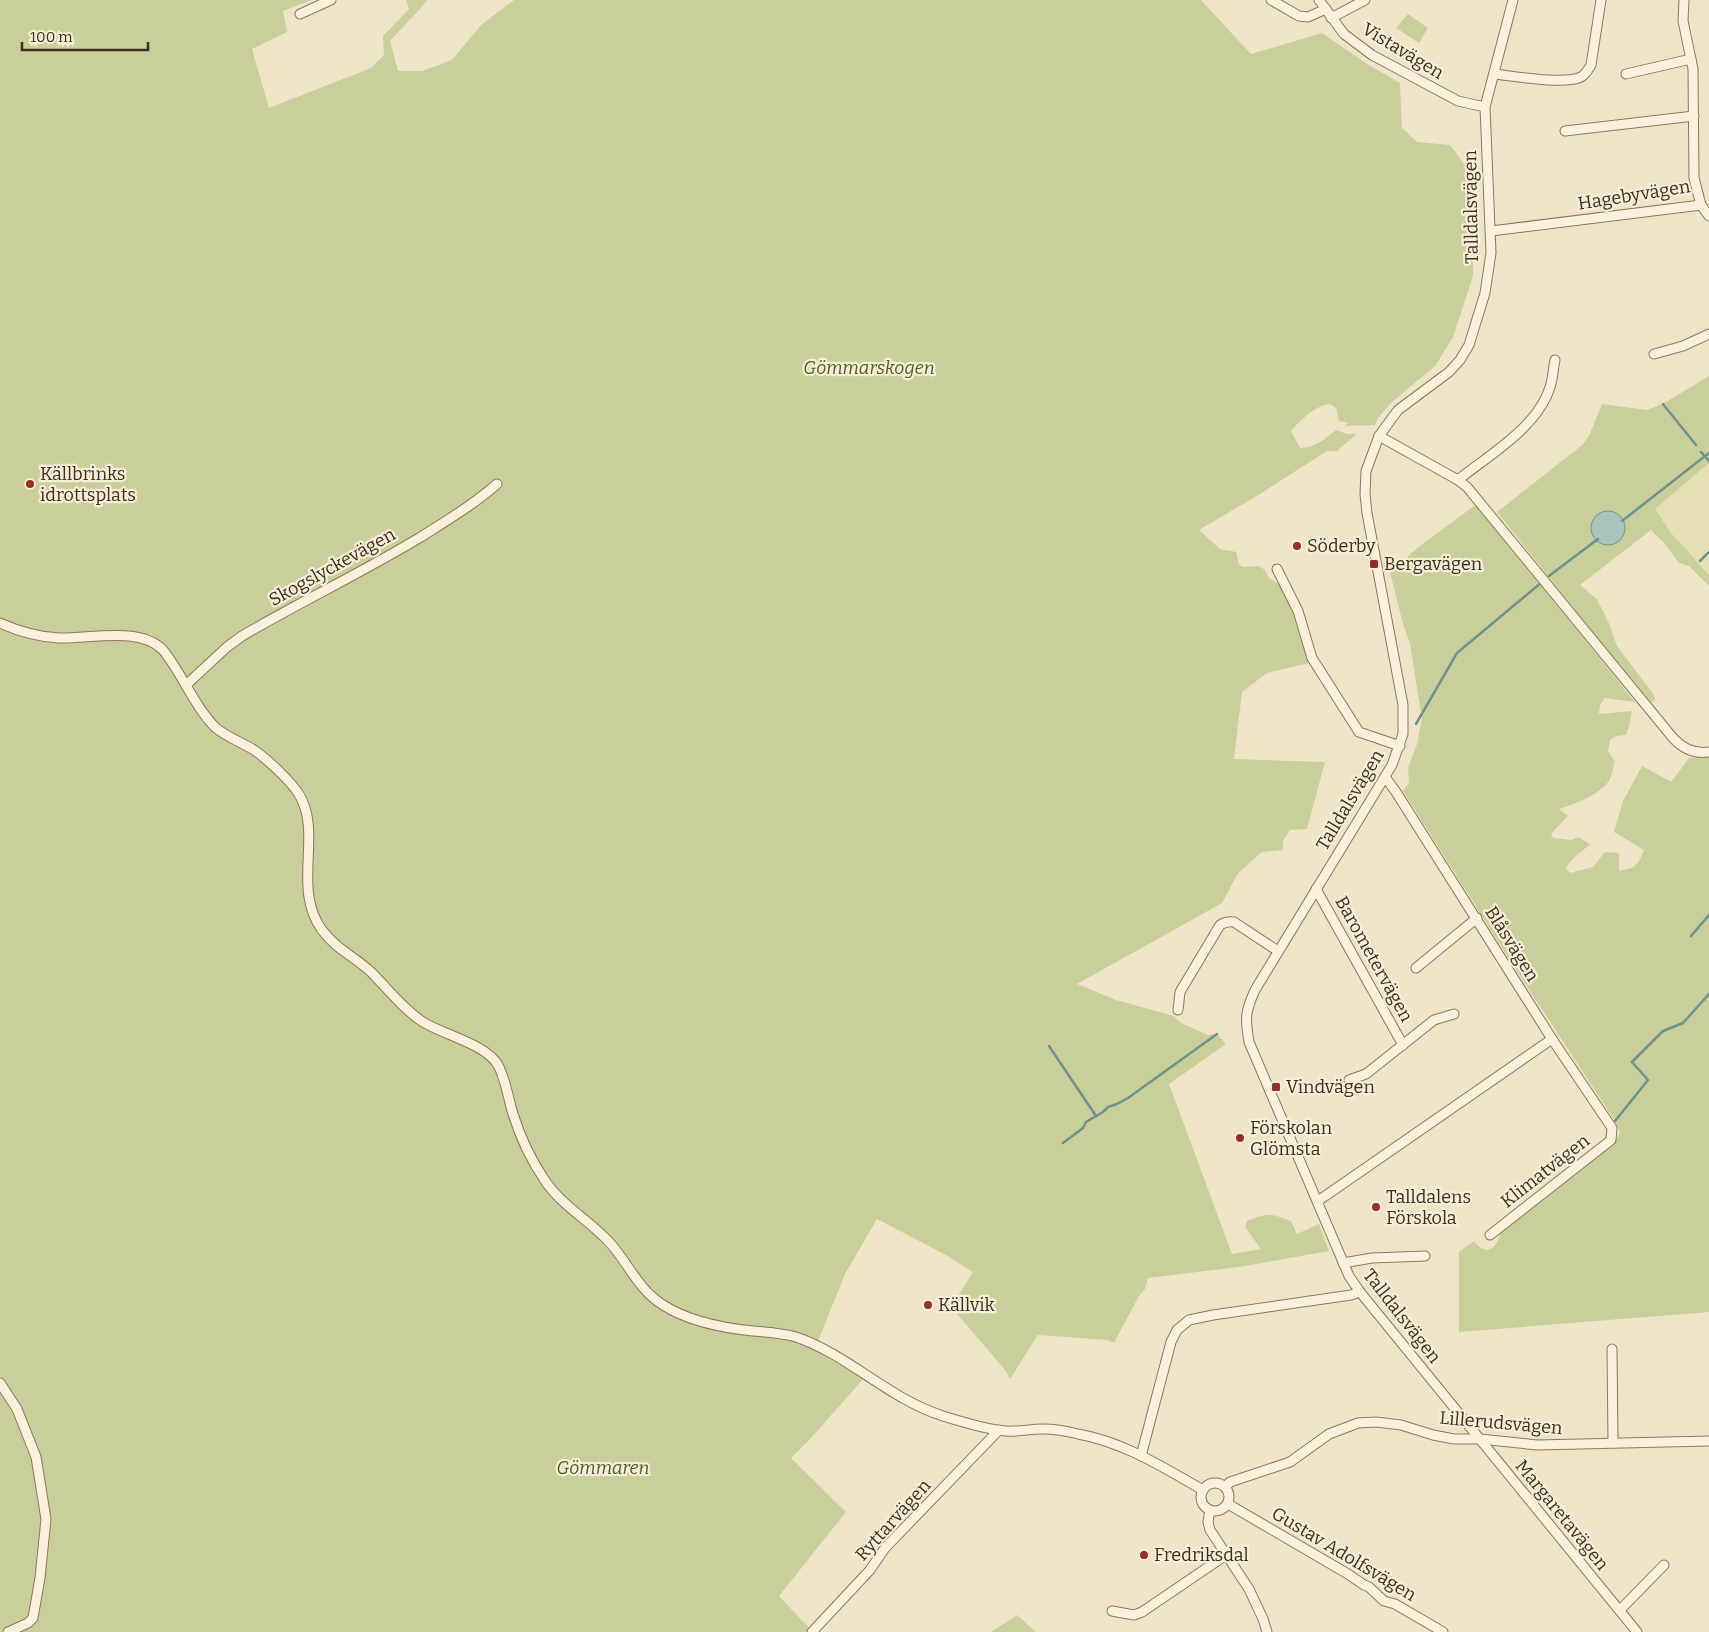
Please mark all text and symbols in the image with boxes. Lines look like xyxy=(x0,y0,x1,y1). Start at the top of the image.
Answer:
street label: Vistavägen xyxy=(1358,18,1448,84)
scale bar xyxy=(22,20,149,52)
text: 100 m xyxy=(30,28,73,46)
street label: Talldalsvägen xyxy=(1459,149,1483,264)
street label: Hagebyvägen xyxy=(1576,175,1692,215)
park label: Gömmarskogen xyxy=(803,357,935,379)
place label: Källbrinks idrottsplats xyxy=(40,463,136,506)
marker: Källbrinks idrottsplats xyxy=(24,478,36,490)
street label: Skogslyckevägen xyxy=(265,523,400,611)
place label: Söderby xyxy=(1307,535,1376,557)
marker: Söderby xyxy=(1291,540,1303,552)
place label: Bergavägen xyxy=(1384,553,1483,575)
marker: Bergavägen xyxy=(1368,558,1380,570)
street label: Talldalsvägen xyxy=(1311,745,1389,854)
street label: Barometervägen xyxy=(1330,892,1418,1026)
street label: Blåsvägen xyxy=(1480,902,1544,986)
place label: Vindvägen xyxy=(1286,1076,1375,1098)
marker: Vindvägen xyxy=(1270,1081,1282,1093)
place label: Förskolan Glömsta xyxy=(1250,1117,1333,1160)
street label: Klimatvägen xyxy=(1496,1129,1594,1213)
marker: Förskolan Glömsta xyxy=(1234,1132,1246,1144)
place label: Talldalens Förskola xyxy=(1386,1186,1471,1229)
marker: Talldalens Förskola xyxy=(1370,1201,1382,1213)
street label: Talldalsvägen xyxy=(1358,1264,1446,1368)
place label: Källvik xyxy=(938,1294,996,1316)
marker: Källvik xyxy=(922,1299,934,1311)
street label: Lillerudsvägen xyxy=(1439,1407,1564,1439)
street label: Margaretavägen xyxy=(1511,1455,1614,1575)
park label: Gömmaren xyxy=(556,1457,650,1479)
street label: Ryttarvägen xyxy=(851,1474,936,1565)
street label: Gustav Adolfsvägen xyxy=(1268,1502,1421,1606)
place label: Fredriksdal xyxy=(1154,1544,1249,1566)
marker: Fredriksdal xyxy=(1138,1549,1150,1561)

